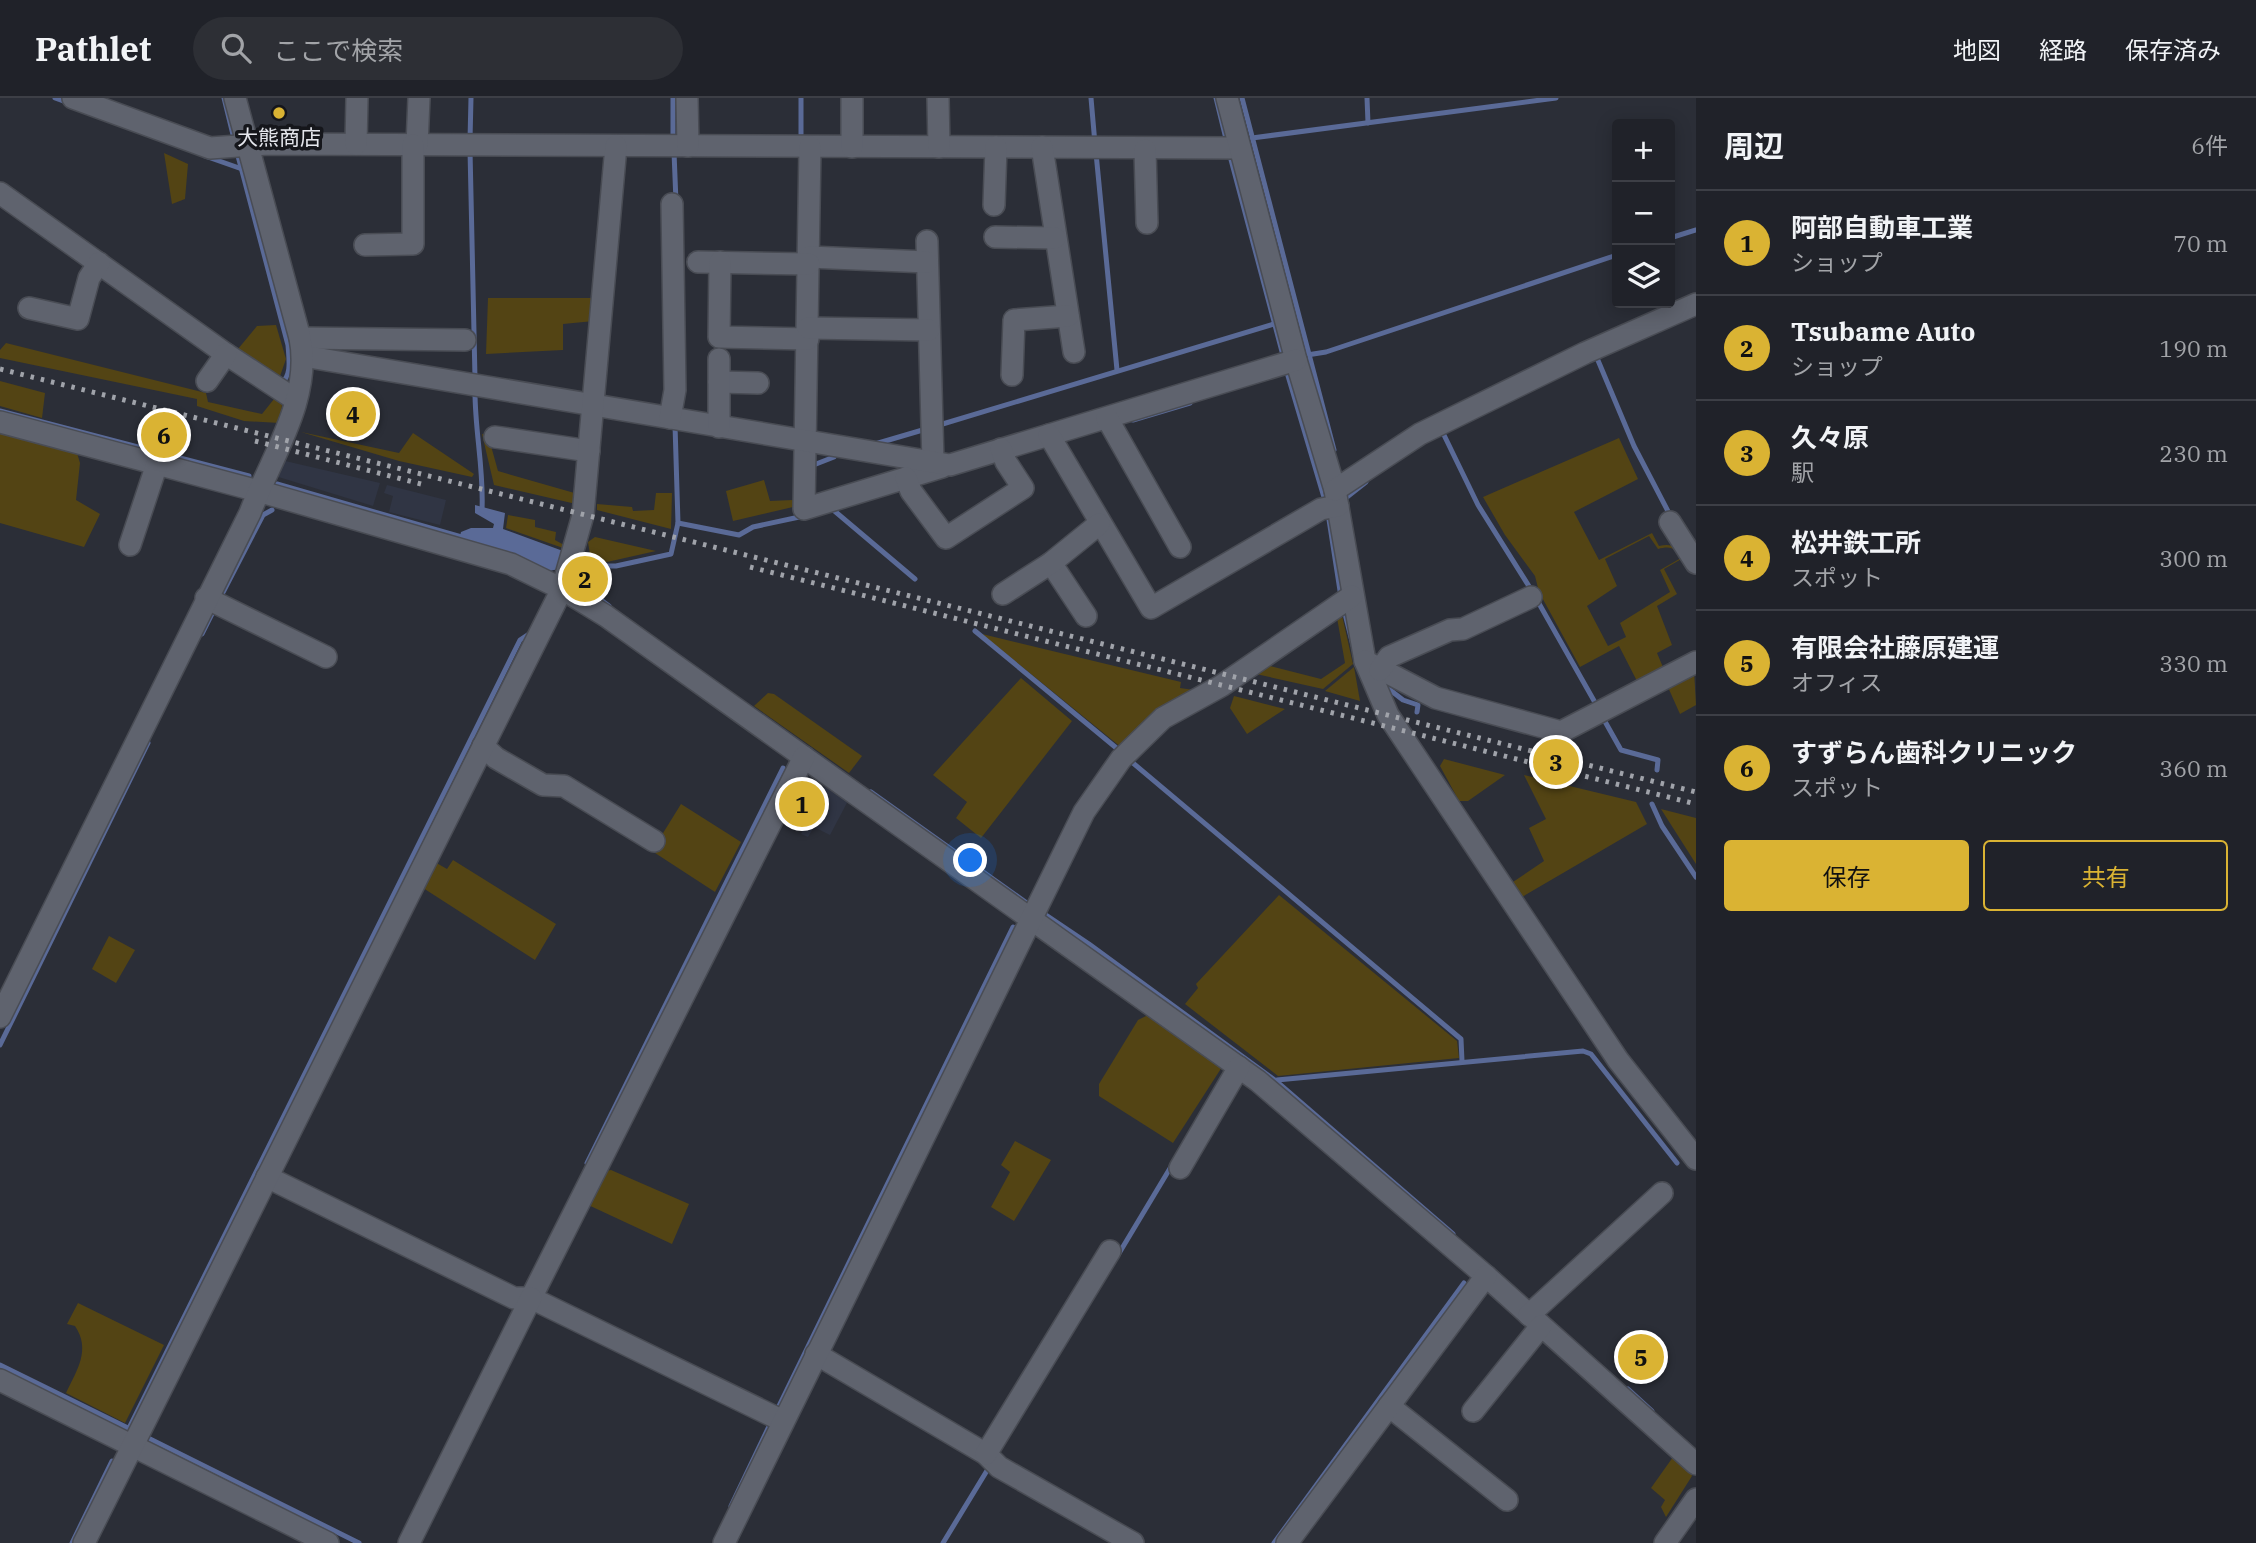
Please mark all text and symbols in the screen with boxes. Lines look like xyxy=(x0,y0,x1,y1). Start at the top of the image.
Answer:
search box xyxy=(193,17,683,80)
text: Pathlet xyxy=(35,27,151,70)
icon: search xyxy=(217,29,255,67)
text: ここで検索 xyxy=(273,33,403,67)
text: 地図 xyxy=(1953,34,2001,66)
text: 経路 xyxy=(2039,34,2087,66)
text: 保存済み xyxy=(2125,34,2221,66)
marker: 大熊商店 xyxy=(271,105,287,121)
map controls xyxy=(1612,119,1675,308)
button: + xyxy=(1612,119,1675,182)
place label: 大熊商店 xyxy=(237,123,321,151)
text: 周辺 xyxy=(1724,126,1784,165)
text: 6件 xyxy=(2191,130,2228,160)
button: − xyxy=(1612,182,1675,245)
text: 阿部自動車工業 xyxy=(1791,210,1973,244)
text: 1 xyxy=(1740,228,1754,258)
text: 70 m xyxy=(2173,228,2228,258)
button: layers xyxy=(1612,245,1675,308)
text: ショップ xyxy=(1791,247,1883,277)
text: Tsubame Auto xyxy=(1791,314,1975,348)
text: 2 xyxy=(1740,333,1754,363)
text: 190 m xyxy=(2159,333,2228,363)
text: ショップ xyxy=(1791,351,1883,381)
pin: 4 xyxy=(330,388,376,440)
pin: 6 xyxy=(141,409,187,461)
text: 久々原 xyxy=(1791,420,1869,454)
text: 3 xyxy=(1740,438,1754,468)
text: 230 m xyxy=(2159,438,2228,468)
text: 駅 xyxy=(1791,457,1814,487)
text: 松井鉄工所 xyxy=(1791,525,1921,559)
text: 4 xyxy=(1740,543,1754,573)
text: 300 m xyxy=(2159,543,2228,573)
pin: 2 xyxy=(562,553,608,605)
text: スポット xyxy=(1791,562,1883,592)
text: 有限会社藤原建運 xyxy=(1791,630,1999,664)
text: 5 xyxy=(1740,648,1754,678)
text: 330 m xyxy=(2159,648,2228,678)
text: オフィス xyxy=(1791,667,1883,697)
text: すずらん歯科クリニック xyxy=(1791,735,2077,769)
pin: 3 xyxy=(1533,736,1579,788)
text: 6 xyxy=(1740,753,1754,783)
text: 360 m xyxy=(2159,753,2228,783)
text: スポット xyxy=(1791,772,1883,802)
pin: 1 xyxy=(779,778,825,830)
button: 保存 xyxy=(1724,840,1969,911)
button: 共有 xyxy=(1983,840,2228,911)
your location xyxy=(953,843,987,877)
pin: 5 xyxy=(1618,1331,1664,1383)

